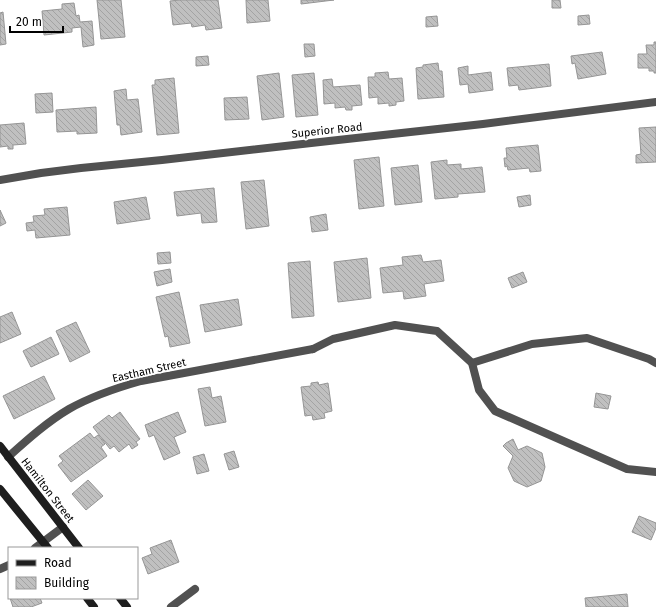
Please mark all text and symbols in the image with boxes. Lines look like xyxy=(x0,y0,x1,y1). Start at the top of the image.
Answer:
scale bar xyxy=(10,8,63,34)
text: 20 m xyxy=(16,15,42,29)
street label: Superior Road xyxy=(291,120,363,141)
street label: Eastham Street xyxy=(111,356,187,385)
street label: Hamilton Street xyxy=(18,455,77,525)
legend xyxy=(8,547,138,599)
text: Road xyxy=(44,556,72,570)
text: Building xyxy=(44,576,90,590)

